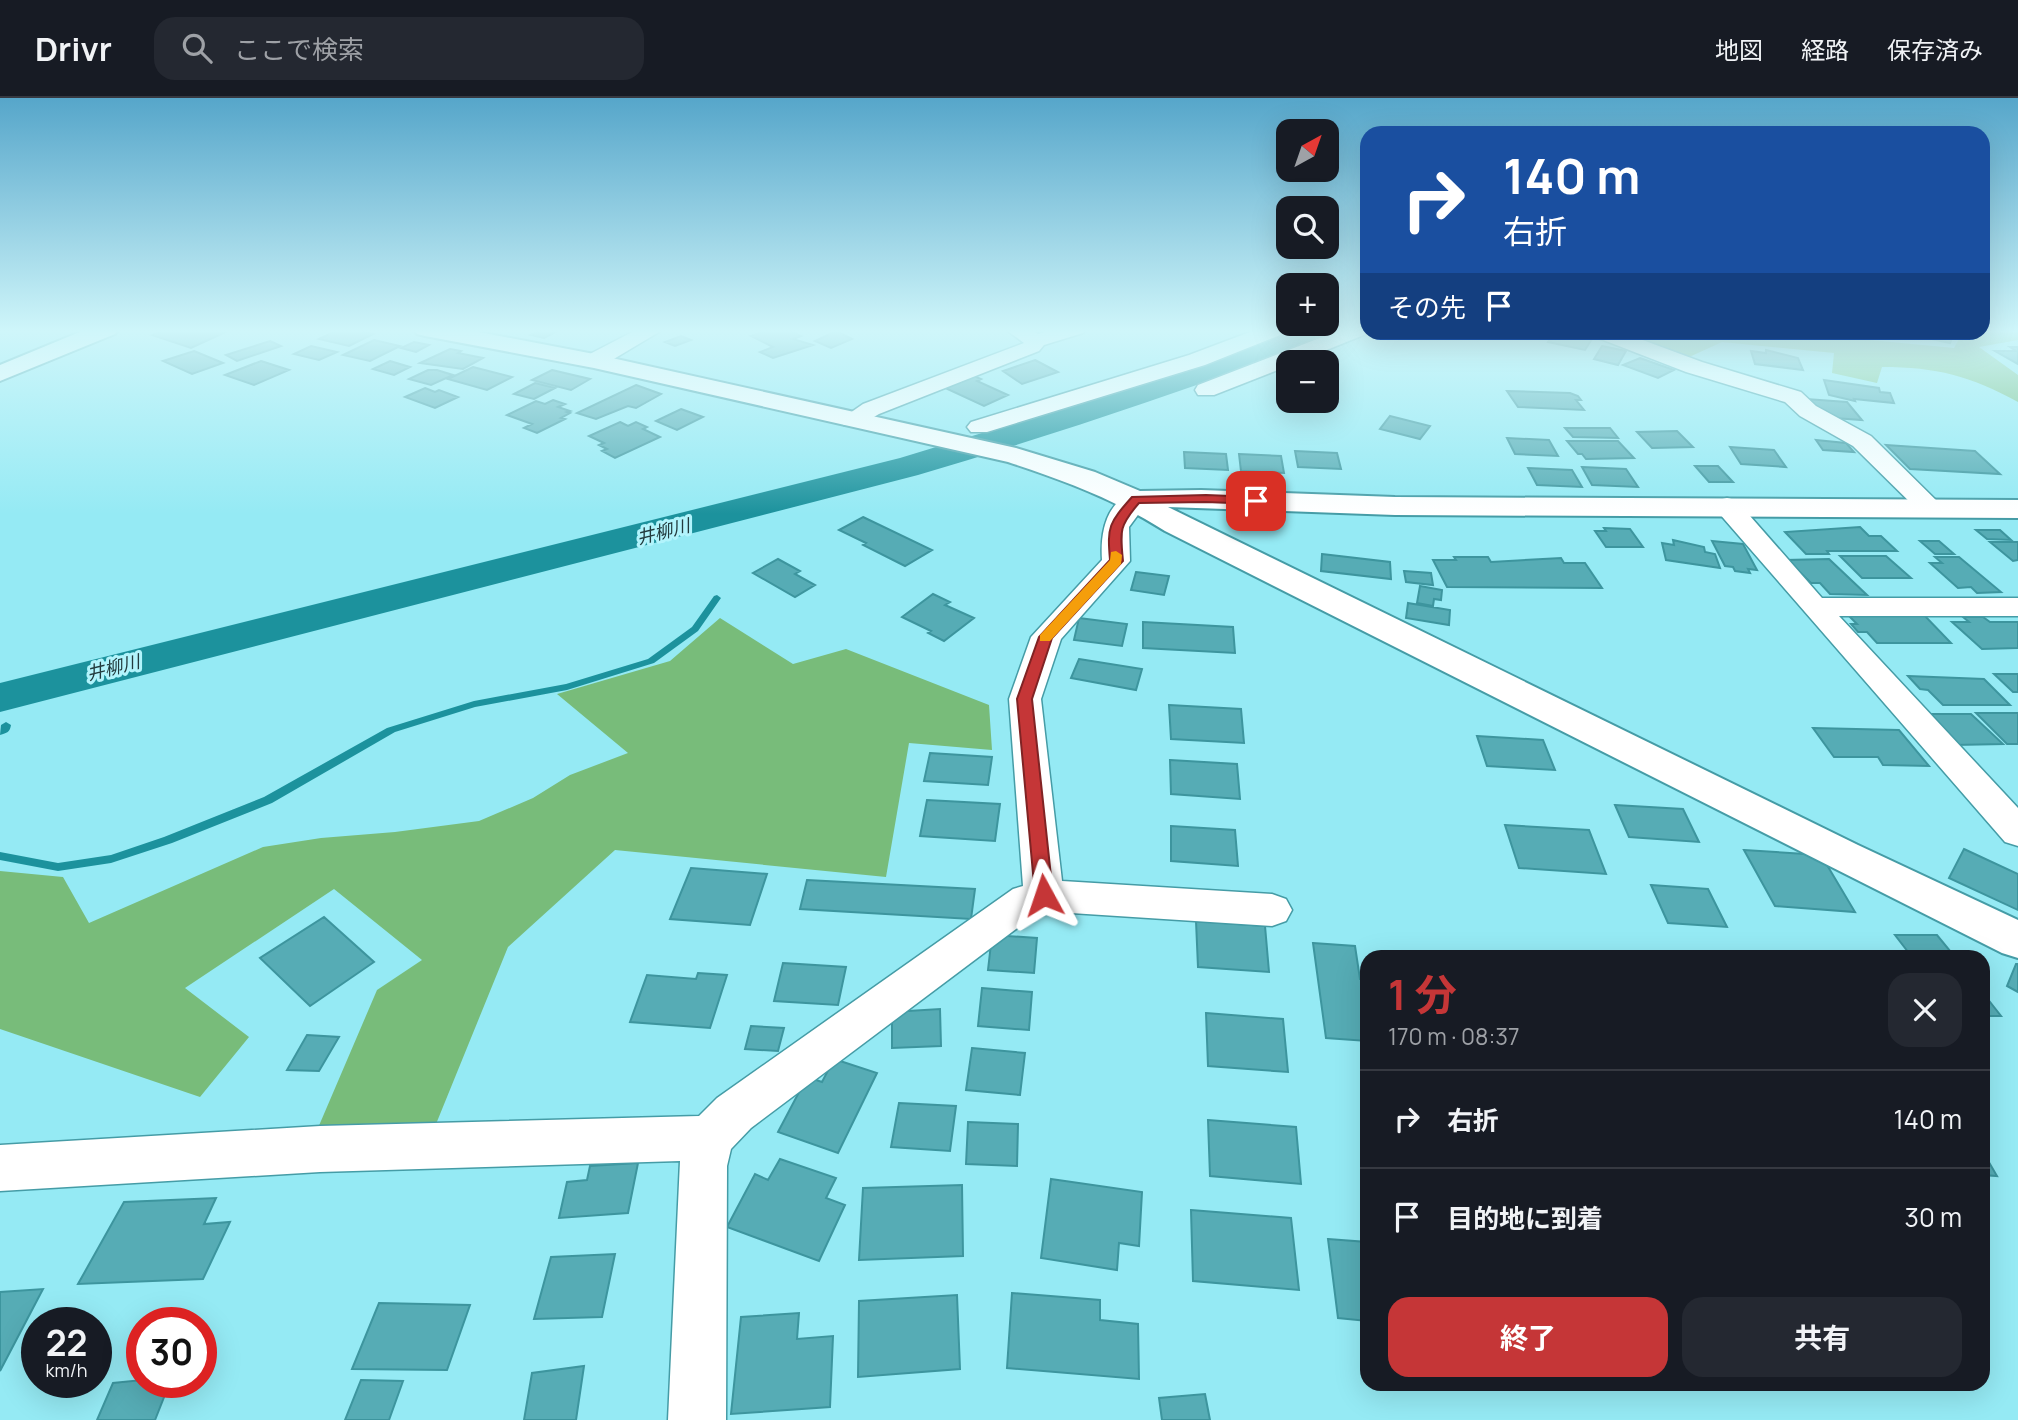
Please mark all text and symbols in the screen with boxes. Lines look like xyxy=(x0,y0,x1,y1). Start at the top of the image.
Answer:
search box xyxy=(154,17,644,80)
text: Drivr xyxy=(35,26,112,71)
icon: search xyxy=(178,29,216,67)
text: ここで検索 xyxy=(234,31,364,67)
text: 地図 xyxy=(1715,33,1763,66)
text: 経路 xyxy=(1801,33,1849,66)
text: 保存済み xyxy=(1887,33,1983,66)
north arrow xyxy=(1276,119,1339,182)
map controls xyxy=(1276,119,1339,413)
text: 140 m xyxy=(1503,142,1640,209)
icon: right xyxy=(1388,154,1479,245)
button: search xyxy=(1276,196,1339,259)
text: 右折 xyxy=(1503,209,1567,253)
button: + xyxy=(1276,273,1339,336)
icon: arrive xyxy=(1480,287,1518,325)
text: その先 xyxy=(1388,289,1466,325)
button: − xyxy=(1276,350,1339,413)
pin xyxy=(1226,471,1286,531)
icon: arrive xyxy=(1237,482,1275,520)
water label: 井柳川 xyxy=(634,512,694,549)
water label: 井柳川 xyxy=(84,648,144,685)
position arrow xyxy=(1007,858,1081,932)
text: 1 分 xyxy=(1388,965,1457,1023)
button: close xyxy=(1888,973,1962,1047)
text: 170 m · 08:37 xyxy=(1388,1020,1520,1052)
icon: right xyxy=(1388,1100,1426,1138)
text: 140 m xyxy=(1893,1101,1962,1137)
text: 右折 xyxy=(1447,1102,1499,1138)
icon: arrive xyxy=(1388,1198,1426,1236)
text: 30 m xyxy=(1905,1199,1962,1235)
text: 目的地に到着 xyxy=(1447,1200,1603,1236)
button: 終了 xyxy=(1388,1297,1668,1377)
button: 共有 xyxy=(1682,1297,1962,1377)
speed limit sign: 30 xyxy=(126,1307,217,1398)
text: 22 xyxy=(46,1319,87,1367)
text: km/h xyxy=(46,1358,87,1382)

